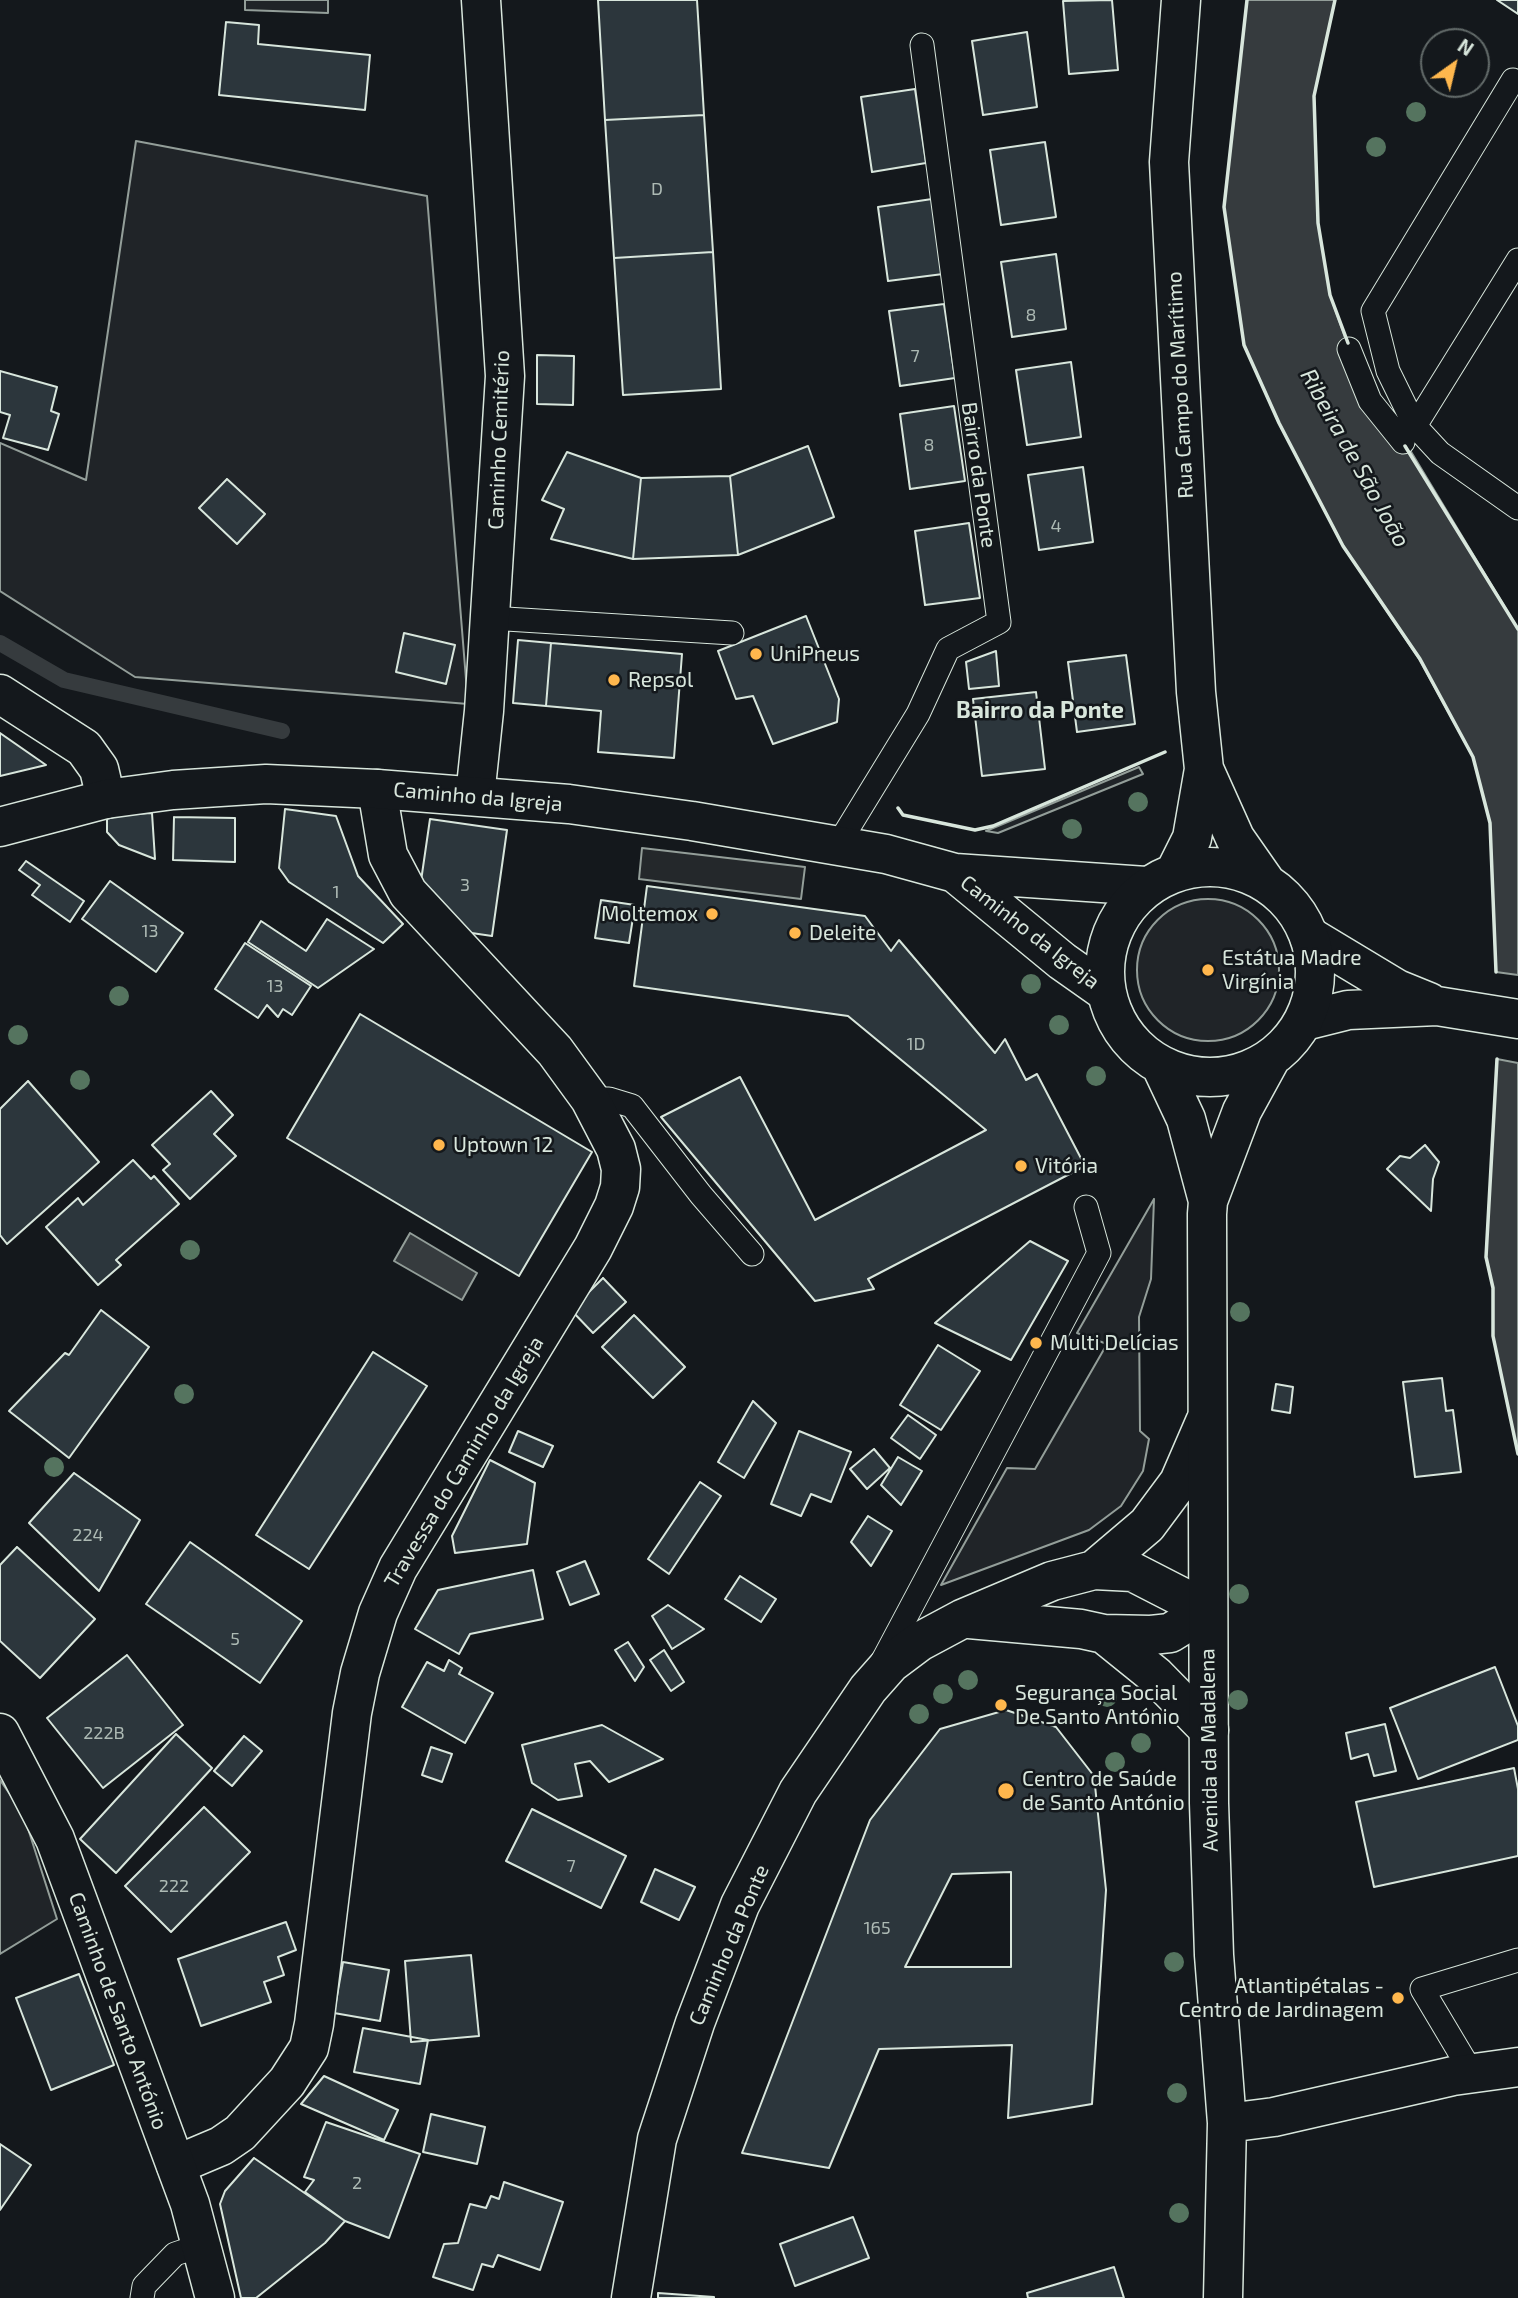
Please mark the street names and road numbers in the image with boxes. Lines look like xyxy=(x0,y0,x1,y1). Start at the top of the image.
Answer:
street label: Rua Campo do Marítimo xyxy=(1161,271,1199,499)
street label: Caminho Cemitério xyxy=(483,350,515,530)
street label: Bairro da Ponte xyxy=(956,401,1002,549)
street label: Caminho da Igreja xyxy=(392,777,564,817)
street label: Caminho da Igreja xyxy=(955,870,1105,994)
street label: Travessa do Caminho da Igreja xyxy=(379,1332,549,1592)
street label: Avenida da Madalena xyxy=(1195,1648,1223,1852)
street label: Caminho da Ponte xyxy=(684,1861,774,2029)
street label: Caminho de Santo António xyxy=(63,1889,173,2133)

